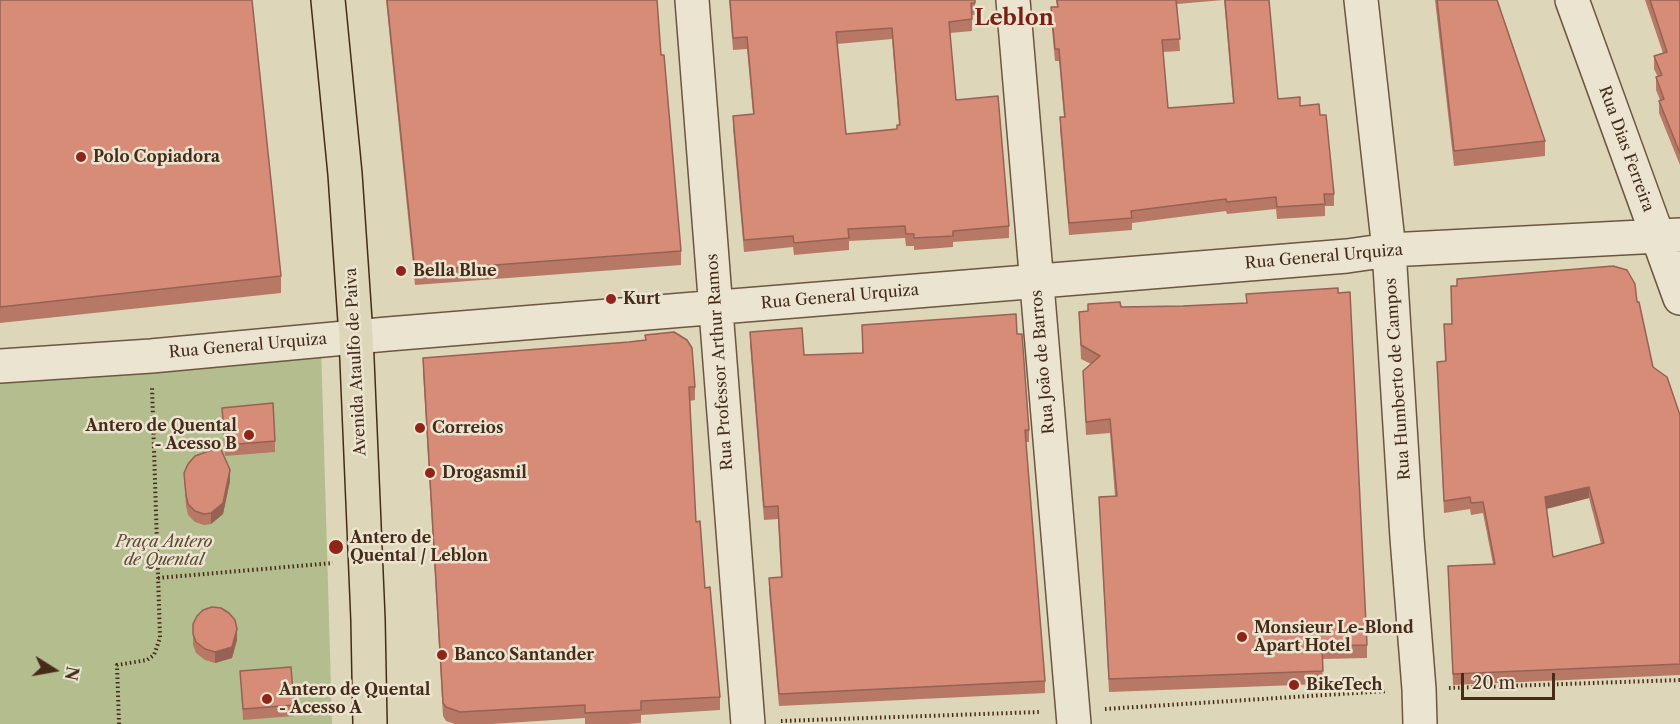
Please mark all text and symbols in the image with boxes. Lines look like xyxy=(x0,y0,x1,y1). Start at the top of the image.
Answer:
district label: Leblon xyxy=(974,6,1054,32)
street label: Rua Dias Ferreira xyxy=(1594,83,1658,215)
place label: Polo Copiadora xyxy=(93,147,220,167)
marker: Polo Copiadora xyxy=(74,150,88,164)
street label: Rua General Urquiza xyxy=(1244,241,1404,273)
street label: Rua Professor Arthur Ramos xyxy=(703,253,737,471)
place label: Bella Blue xyxy=(413,261,497,281)
marker: Bella Blue xyxy=(394,264,408,278)
street label: Avenida Ataulfo de Paiva xyxy=(341,267,371,457)
street label: Rua Humberto de Campos xyxy=(1381,277,1415,481)
street label: Rua General Urquiza xyxy=(760,281,920,313)
place label: Kurt xyxy=(623,289,660,309)
street label: Rua João de Barros xyxy=(1027,289,1059,435)
marker: Kurt xyxy=(604,292,618,306)
street label: Rua General Urquiza xyxy=(168,330,328,362)
place label: Antero de Quental - Acesso B xyxy=(86,416,237,454)
place label: Correios xyxy=(432,418,503,438)
marker: Correios xyxy=(413,421,427,435)
marker: Antero de Quental - Acesso B xyxy=(242,428,256,442)
place label: Drogasmil xyxy=(442,463,527,483)
marker: Drogasmil xyxy=(423,466,437,480)
place label: Antero de Quental / Leblon xyxy=(350,528,488,566)
park label: Praça Antero de Quental xyxy=(116,532,212,570)
marker: Antero de Quental / Leblon xyxy=(327,538,345,556)
place label: Monsieur Le-Blond Apart Hotel xyxy=(1254,618,1414,656)
marker: Monsieur Le-Blond Apart Hotel xyxy=(1235,630,1249,644)
north arrow xyxy=(24,640,84,700)
place label: Banco Santander xyxy=(454,645,594,665)
marker: Banco Santander xyxy=(435,648,449,662)
scale bar xyxy=(1464,661,1558,699)
text: N xyxy=(61,665,83,682)
text: 20 m xyxy=(1472,672,1515,694)
place label: BikeTech xyxy=(1306,675,1382,695)
marker: BikeTech xyxy=(1287,678,1301,692)
place label: Antero de Quental - Acesso A xyxy=(279,680,430,718)
marker: Antero de Quental - Acesso A xyxy=(260,692,274,706)

